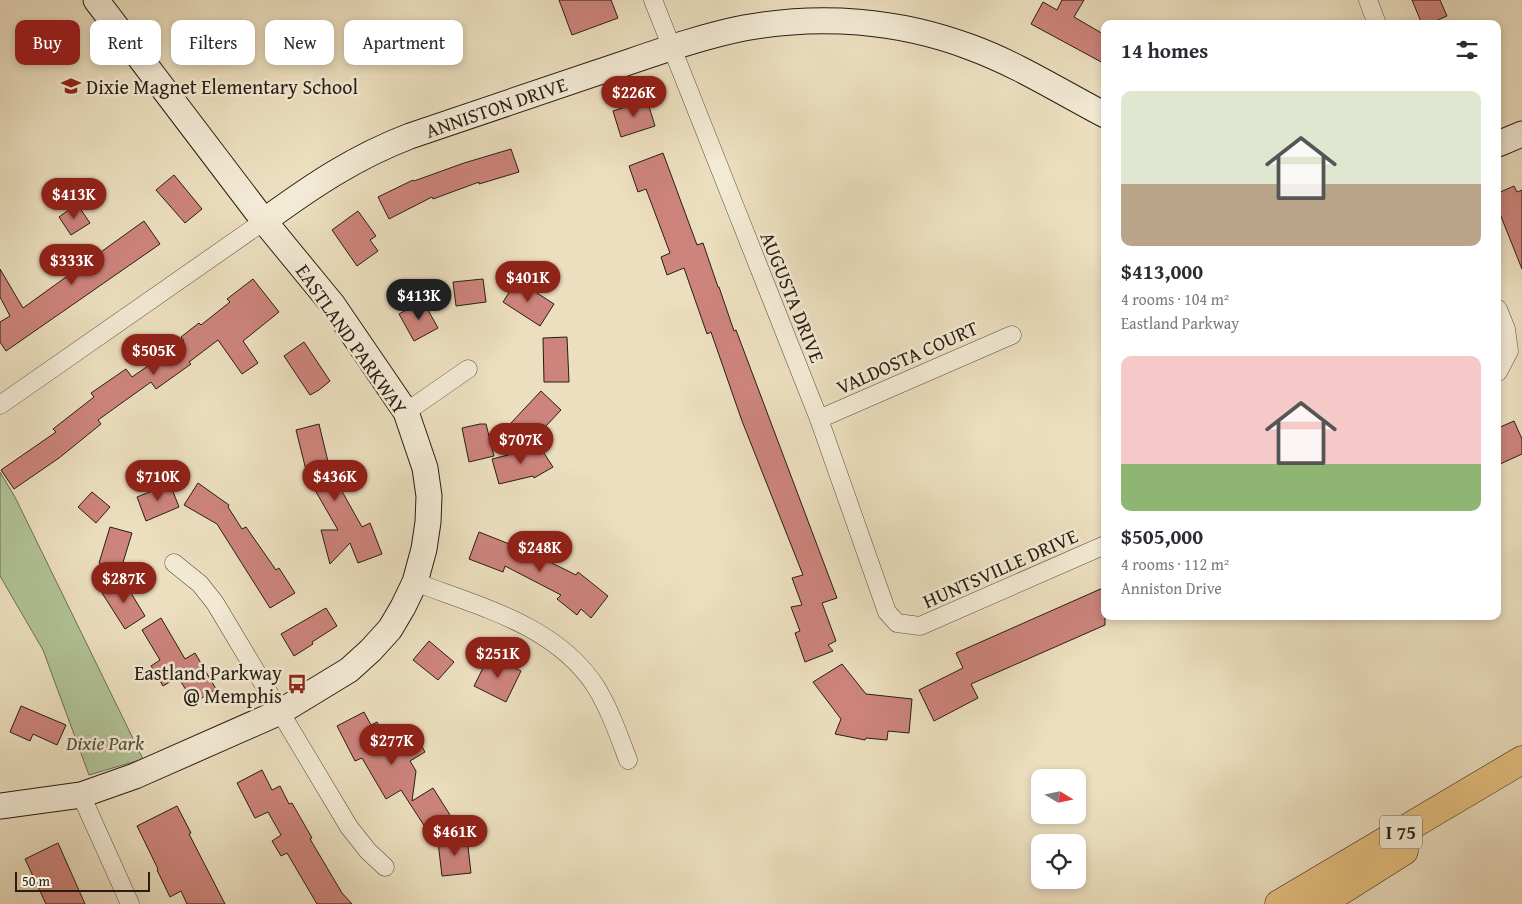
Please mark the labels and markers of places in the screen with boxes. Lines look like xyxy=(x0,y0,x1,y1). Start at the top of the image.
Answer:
place label: Dixie Magnet Elementary School xyxy=(86,72,358,101)
school or university icon: Dixie Magnet Elementary School xyxy=(60,75,82,97)
pin: $226K xyxy=(599,76,669,118)
pin: $413K xyxy=(39,178,109,220)
pin: $333K xyxy=(37,244,107,286)
pin: $401K xyxy=(493,260,563,303)
pin: $413K xyxy=(384,278,454,321)
pin: $505K xyxy=(119,334,189,376)
pin: $707K xyxy=(486,422,556,465)
pin: $710K xyxy=(123,460,193,502)
pin: $436K xyxy=(300,460,370,502)
pin: $248K xyxy=(505,530,575,573)
pin: $287K xyxy=(89,562,159,604)
pin: $251K xyxy=(463,636,533,679)
place label: Eastland Parkway @ Memphis xyxy=(134,658,282,710)
bus stop icon: Eastland Parkway @ Memphis xyxy=(286,673,308,695)
pin: $277K xyxy=(357,724,427,766)
pin: $461K xyxy=(420,814,490,857)

